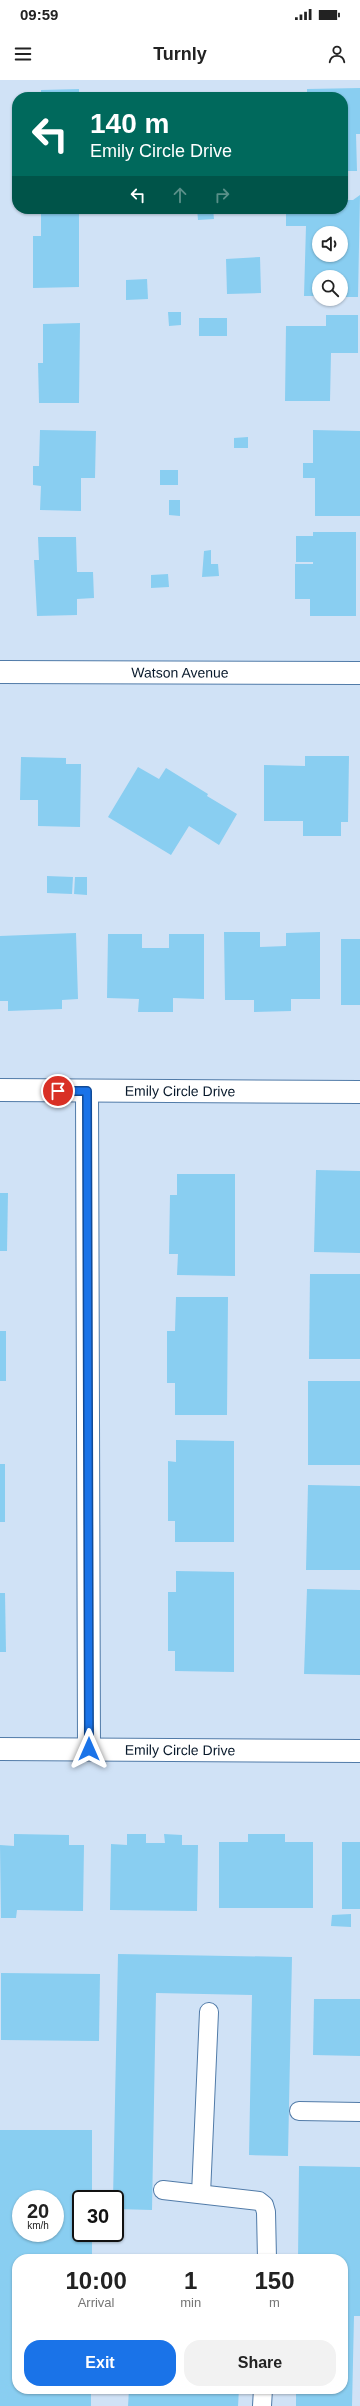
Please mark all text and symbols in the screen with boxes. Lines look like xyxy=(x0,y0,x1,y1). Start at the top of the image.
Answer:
text: 09:59 xyxy=(20,6,58,23)
icon: menu xyxy=(12,43,34,65)
icon: person xyxy=(326,43,348,65)
text: Turnly xyxy=(153,44,207,64)
icon: left xyxy=(24,108,76,160)
text: 140 m xyxy=(90,108,169,139)
text: Emily Circle Drive xyxy=(90,141,232,161)
icon: left xyxy=(127,184,149,206)
icon: ahead xyxy=(169,184,191,206)
icon: right xyxy=(211,184,233,206)
map controls xyxy=(312,226,348,306)
button: sound xyxy=(312,226,348,262)
button: search xyxy=(312,270,348,306)
street label: Watson Avenue xyxy=(131,664,229,681)
pin xyxy=(41,1074,75,1108)
icon: arrive xyxy=(47,1080,69,1102)
street label: Emily Circle Drive xyxy=(125,1083,236,1099)
position arrow xyxy=(68,1728,110,1770)
street label: Emily Circle Drive xyxy=(125,1742,236,1758)
speed limit sign: 30 xyxy=(72,2190,124,2242)
text: 20 xyxy=(27,2200,49,2222)
text: km/h xyxy=(27,2220,49,2231)
text: 10:00 xyxy=(65,2267,127,2294)
text: 1 xyxy=(184,2267,197,2294)
text: 150 xyxy=(255,2267,295,2294)
text: Arrival xyxy=(78,2295,115,2310)
text: min xyxy=(180,2295,201,2310)
text: m xyxy=(269,2295,280,2310)
button: Exit xyxy=(24,2340,176,2386)
button: Share xyxy=(184,2340,336,2386)

